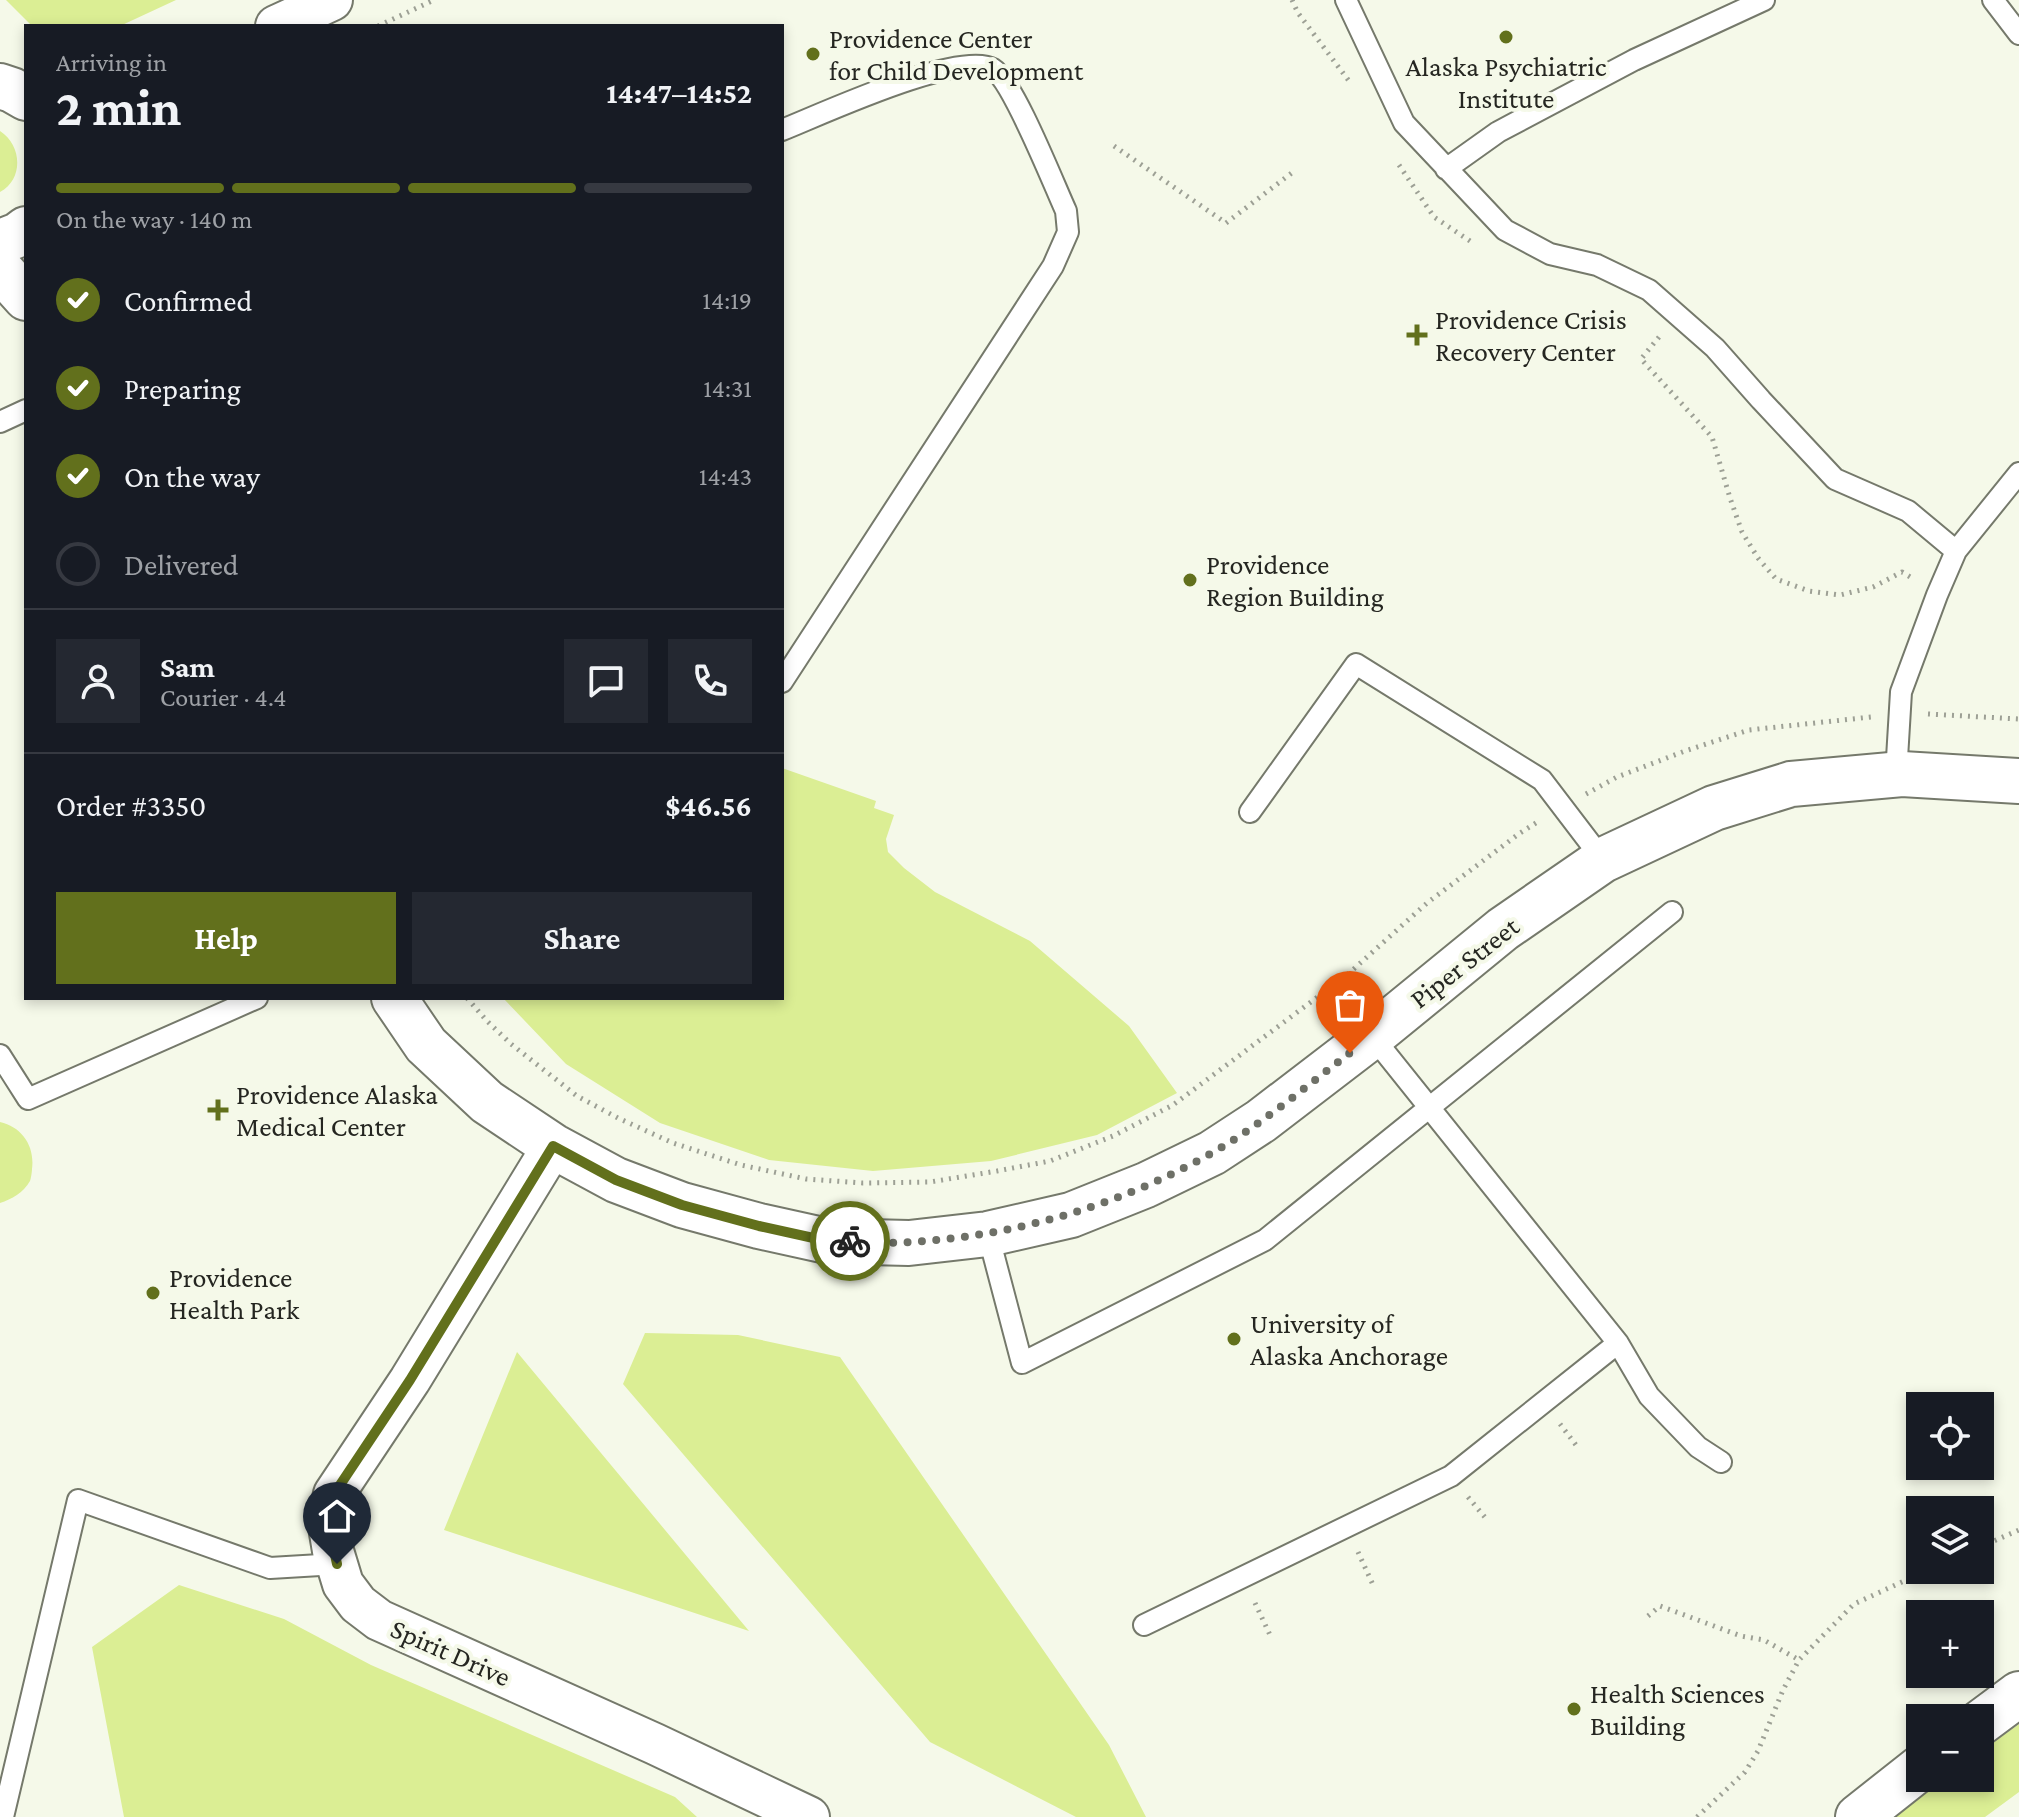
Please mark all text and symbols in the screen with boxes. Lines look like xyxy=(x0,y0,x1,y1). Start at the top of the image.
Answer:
place label: Providence Center for Child Development xyxy=(829,23,1084,86)
marker: Alaska Psychiatric Institute xyxy=(1497,28,1515,46)
marker: Providence Center for Child Development xyxy=(804,45,822,63)
text: Arriving in xyxy=(56,48,167,77)
place label: Alaska Psychiatric Institute xyxy=(1406,51,1607,114)
text: 14:47–14:52 xyxy=(606,76,752,109)
text: 2 min xyxy=(56,78,181,136)
text: On the way · 140 m xyxy=(56,205,252,234)
icon: check xyxy=(56,278,100,322)
text: Confirmed xyxy=(124,284,252,317)
text: 14:19 xyxy=(702,286,752,315)
place label: Providence Crisis Recovery Center xyxy=(1435,304,1627,367)
marker: Providence Crisis Recovery Center xyxy=(1406,324,1428,346)
icon: check xyxy=(56,366,100,410)
text: Preparing xyxy=(124,372,241,405)
text: 14:31 xyxy=(703,374,752,403)
icon: check xyxy=(56,454,100,498)
text: On the way xyxy=(124,460,260,493)
text: 14:43 xyxy=(699,462,752,491)
text: Delivered xyxy=(124,548,239,581)
place label: Providence Region Building xyxy=(1206,549,1384,612)
marker: Providence Region Building xyxy=(1181,571,1199,589)
button: person xyxy=(56,639,140,723)
button: chat xyxy=(564,639,648,723)
button: phone xyxy=(668,639,752,723)
text: Sam xyxy=(160,650,215,683)
text: Courier · 4.4 xyxy=(160,683,286,712)
text: Order #3350 xyxy=(56,789,206,822)
text: $46.56 xyxy=(665,789,752,822)
button: Help xyxy=(56,892,396,984)
button: Share xyxy=(412,892,752,984)
street label: Piper Street xyxy=(1404,910,1525,1014)
pin xyxy=(1316,971,1384,1053)
icon: bag xyxy=(1328,983,1372,1027)
place label: Providence Alaska Medical Center xyxy=(236,1079,438,1142)
marker: Providence Alaska Medical Center xyxy=(207,1099,229,1121)
courier xyxy=(810,1201,890,1281)
icon: bike xyxy=(828,1219,872,1263)
place label: Providence Health Park xyxy=(169,1262,300,1325)
marker: Providence Health Park xyxy=(144,1284,162,1302)
place label: University of Alaska Anchorage xyxy=(1250,1308,1448,1371)
marker: University of Alaska Anchorage xyxy=(1225,1330,1243,1348)
map controls xyxy=(1906,1392,1994,1792)
button: locate xyxy=(1906,1392,1994,1480)
pin xyxy=(303,1482,371,1564)
icon: home xyxy=(315,1494,359,1538)
button: layers xyxy=(1906,1496,1994,1584)
button: + xyxy=(1906,1600,1994,1688)
street label: Spirit Drive xyxy=(386,1612,515,1693)
place label: Health Sciences Building xyxy=(1590,1678,1765,1741)
marker: Health Sciences Building xyxy=(1565,1700,1583,1718)
button: − xyxy=(1906,1704,1994,1792)

